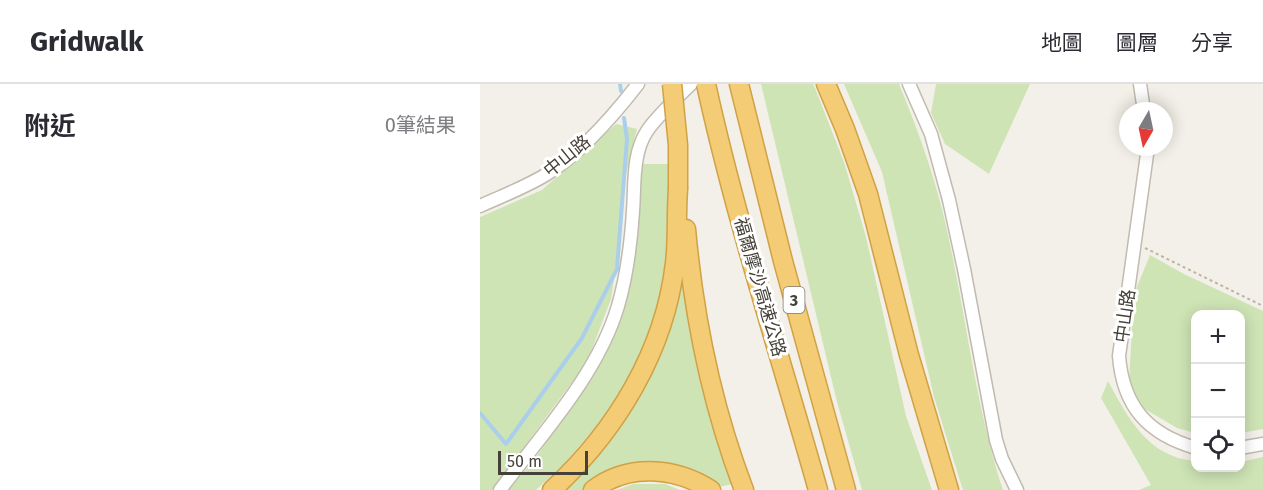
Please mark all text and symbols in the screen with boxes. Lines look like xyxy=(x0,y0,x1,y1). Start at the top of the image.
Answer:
text: Gridwalk xyxy=(30,25,143,58)
text: 地圖 xyxy=(1041,30,1083,56)
text: 圖層 xyxy=(1116,30,1158,56)
text: 分享 xyxy=(1191,30,1233,56)
north arrow xyxy=(1119,102,1173,156)
text: 附近 xyxy=(24,111,76,142)
text: 0筆結果 xyxy=(385,113,456,137)
street label: 中山路 xyxy=(539,130,595,182)
street label: 福爾摩沙高速公路 xyxy=(730,215,790,359)
road number: 3 xyxy=(784,287,804,313)
street label: 中山路 xyxy=(1110,288,1140,344)
map controls xyxy=(1191,310,1245,472)
button: + xyxy=(1191,310,1245,364)
button: − xyxy=(1191,364,1245,418)
button: locate xyxy=(1191,418,1245,472)
scale bar xyxy=(498,448,588,476)
text: 50 m xyxy=(507,452,542,471)

